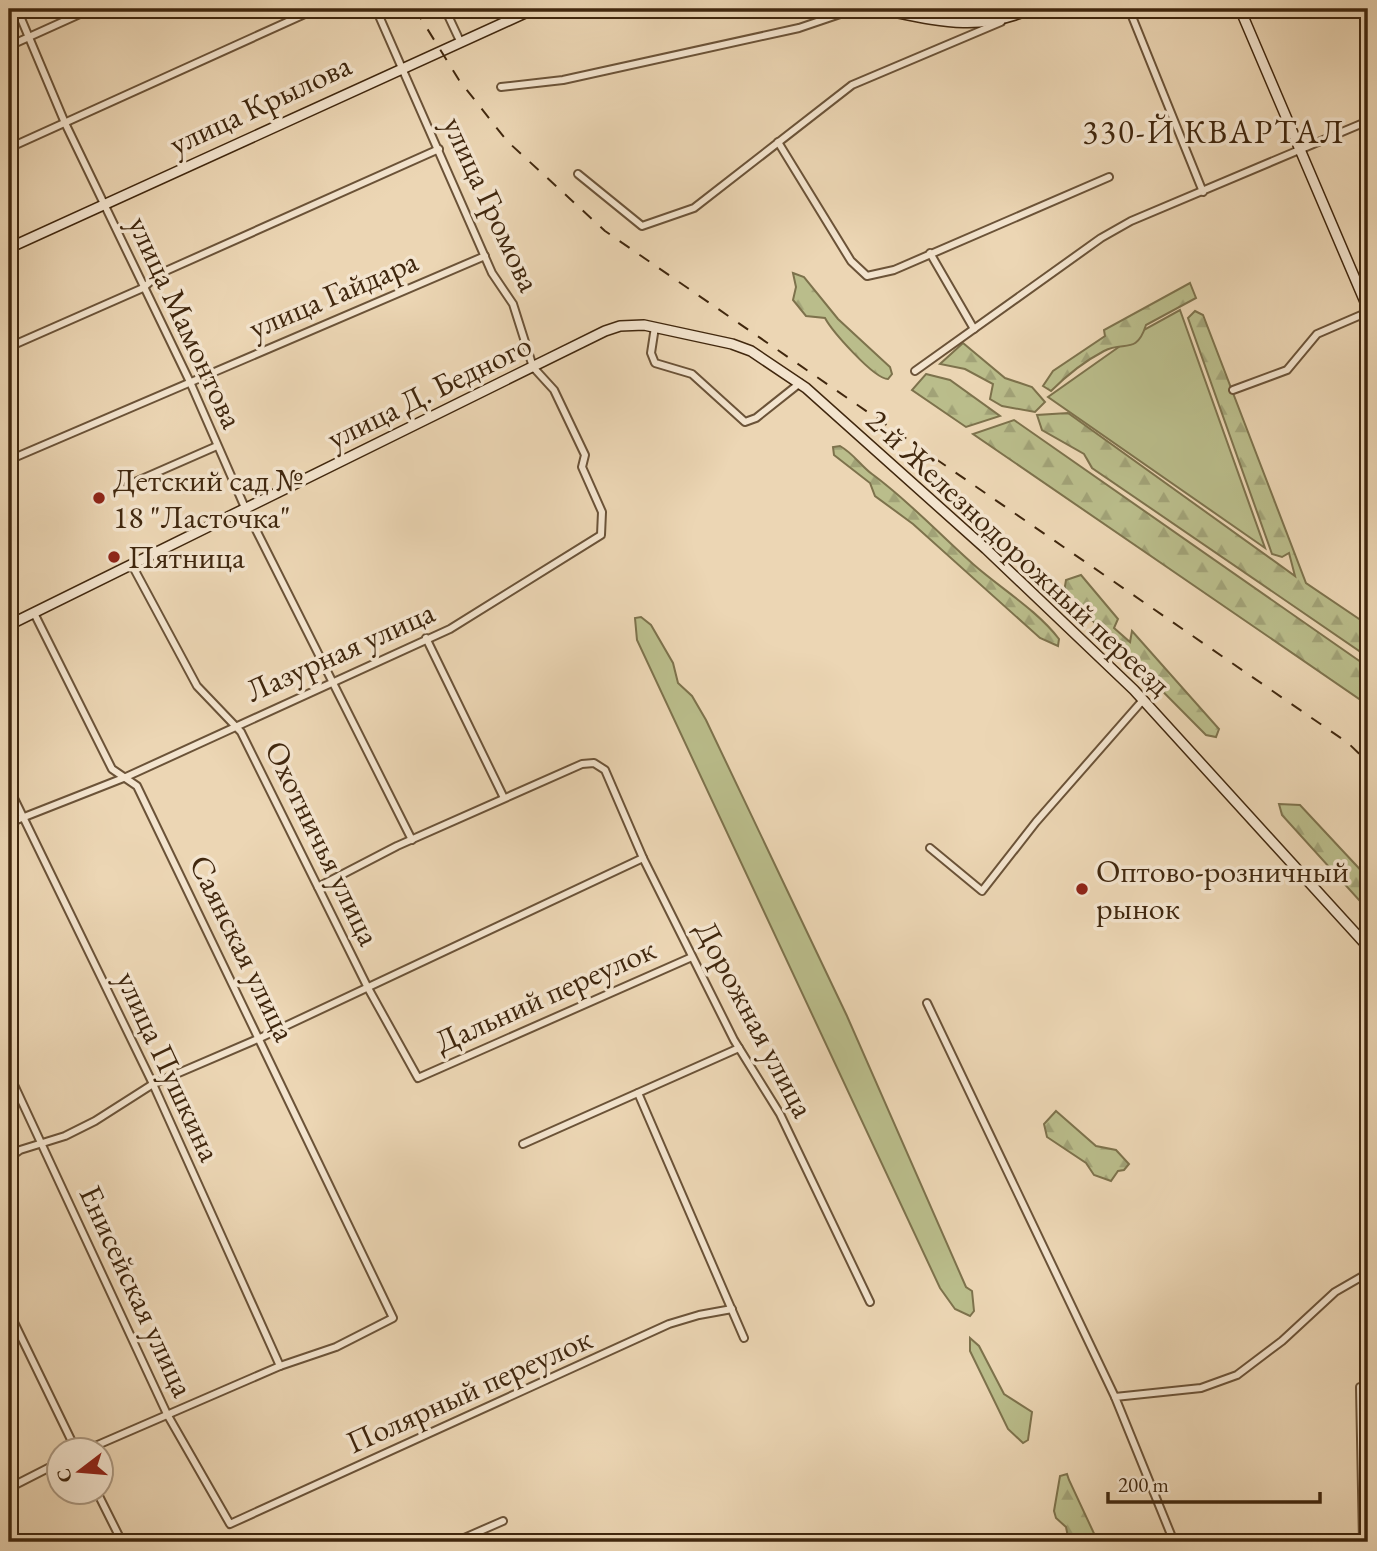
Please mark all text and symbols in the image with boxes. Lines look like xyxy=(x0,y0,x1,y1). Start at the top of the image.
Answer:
street label: улица Крылова xyxy=(162,43,358,164)
street label: улица Громова xyxy=(433,110,551,299)
district label: 330-Й КВАРТАЛ xyxy=(1082,110,1346,153)
street label: улица Мамонтова xyxy=(118,209,254,435)
street label: улица Гайдара xyxy=(242,239,424,348)
street label: улица Д. Бедного xyxy=(320,323,538,459)
street label: 2-й Железнодорожный переезд xyxy=(857,399,1181,705)
place label: Детский сад № 18 "Ласточка" xyxy=(113,459,303,538)
marker: Детский сад № 18 "Ласточка" xyxy=(91,490,107,506)
place label: Пятница xyxy=(128,536,245,578)
marker: Пятница xyxy=(106,549,122,565)
street label: Лазурная улица xyxy=(239,591,441,711)
street label: Охотничья улица xyxy=(255,734,391,952)
street label: Саянская улица xyxy=(180,848,306,1048)
place label: Оптово-розничный рынок xyxy=(1096,850,1349,929)
marker: Оптово-розничный рынок xyxy=(1074,881,1090,897)
street label: Дорожная улица xyxy=(685,913,825,1125)
street label: Дальний переулок xyxy=(428,928,662,1062)
street label: улица Пушкина xyxy=(107,964,232,1168)
street label: Енисейская улица xyxy=(70,1178,205,1404)
street label: Полярный переулок xyxy=(340,1317,598,1463)
north arrow xyxy=(46,1436,116,1506)
scale bar xyxy=(1108,1460,1319,1504)
text: С xyxy=(50,1466,78,1485)
text: 200 m xyxy=(1118,1471,1169,1498)

